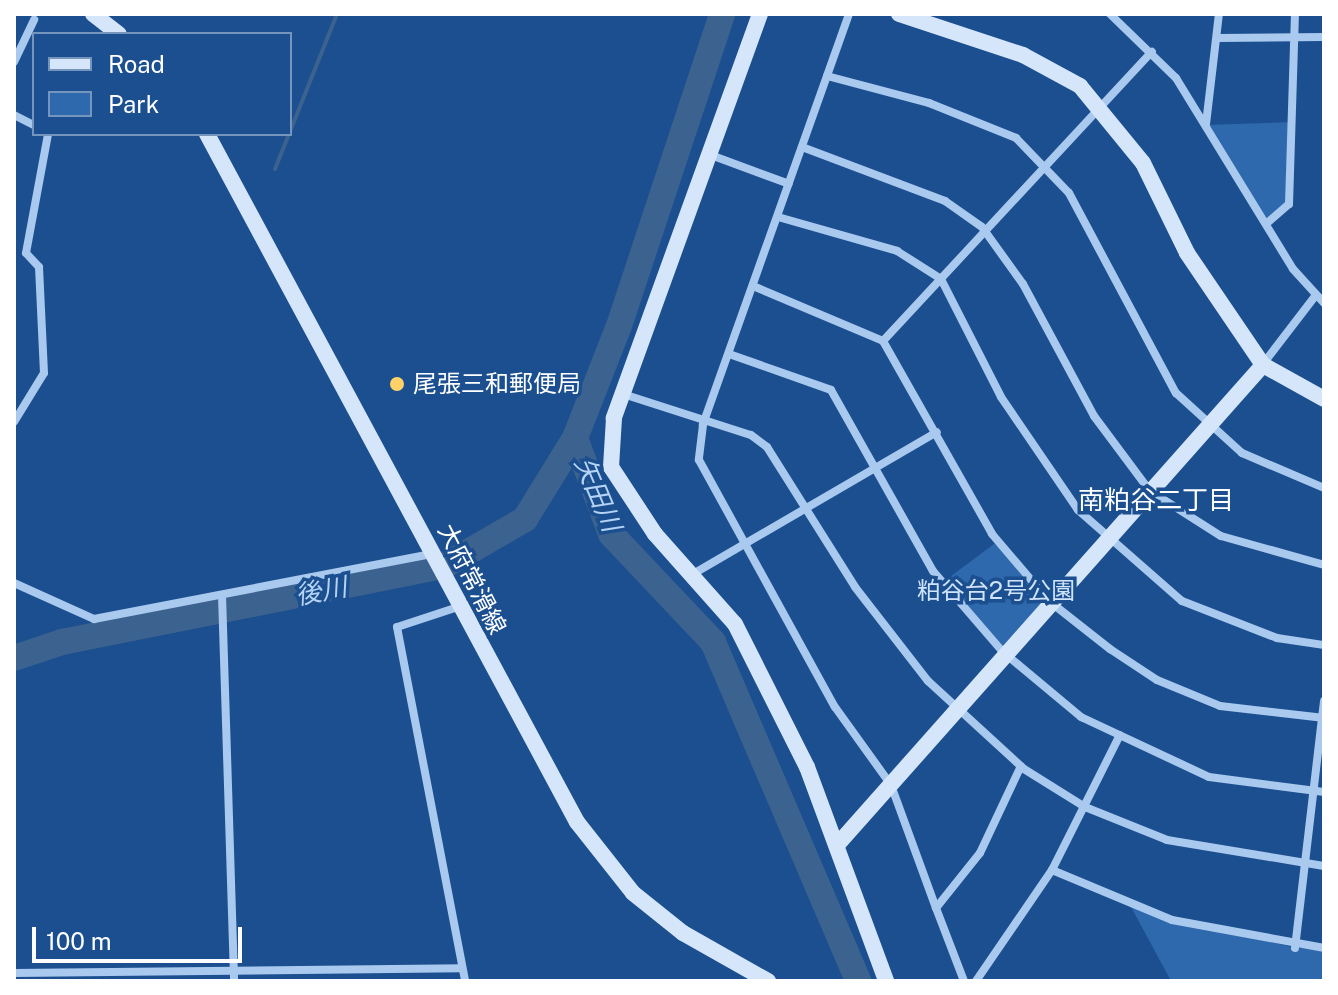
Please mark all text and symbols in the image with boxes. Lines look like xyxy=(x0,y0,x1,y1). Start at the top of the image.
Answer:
legend xyxy=(32,32,292,136)
text: Road xyxy=(108,50,165,78)
text: Park xyxy=(108,90,159,118)
place label: 尾張三和郵便局 xyxy=(413,370,581,398)
marker: 尾張三和郵便局 xyxy=(388,375,406,393)
water label: 矢田川 xyxy=(568,452,628,536)
district label: 南粕谷二丁目 xyxy=(1078,484,1234,516)
street label: 大府常滑線 xyxy=(432,519,512,639)
water label: 後川 xyxy=(293,571,349,611)
park label: 粕谷台2号公園 xyxy=(917,577,1075,605)
scale bar xyxy=(36,911,246,961)
text: 100 m xyxy=(46,927,112,955)

